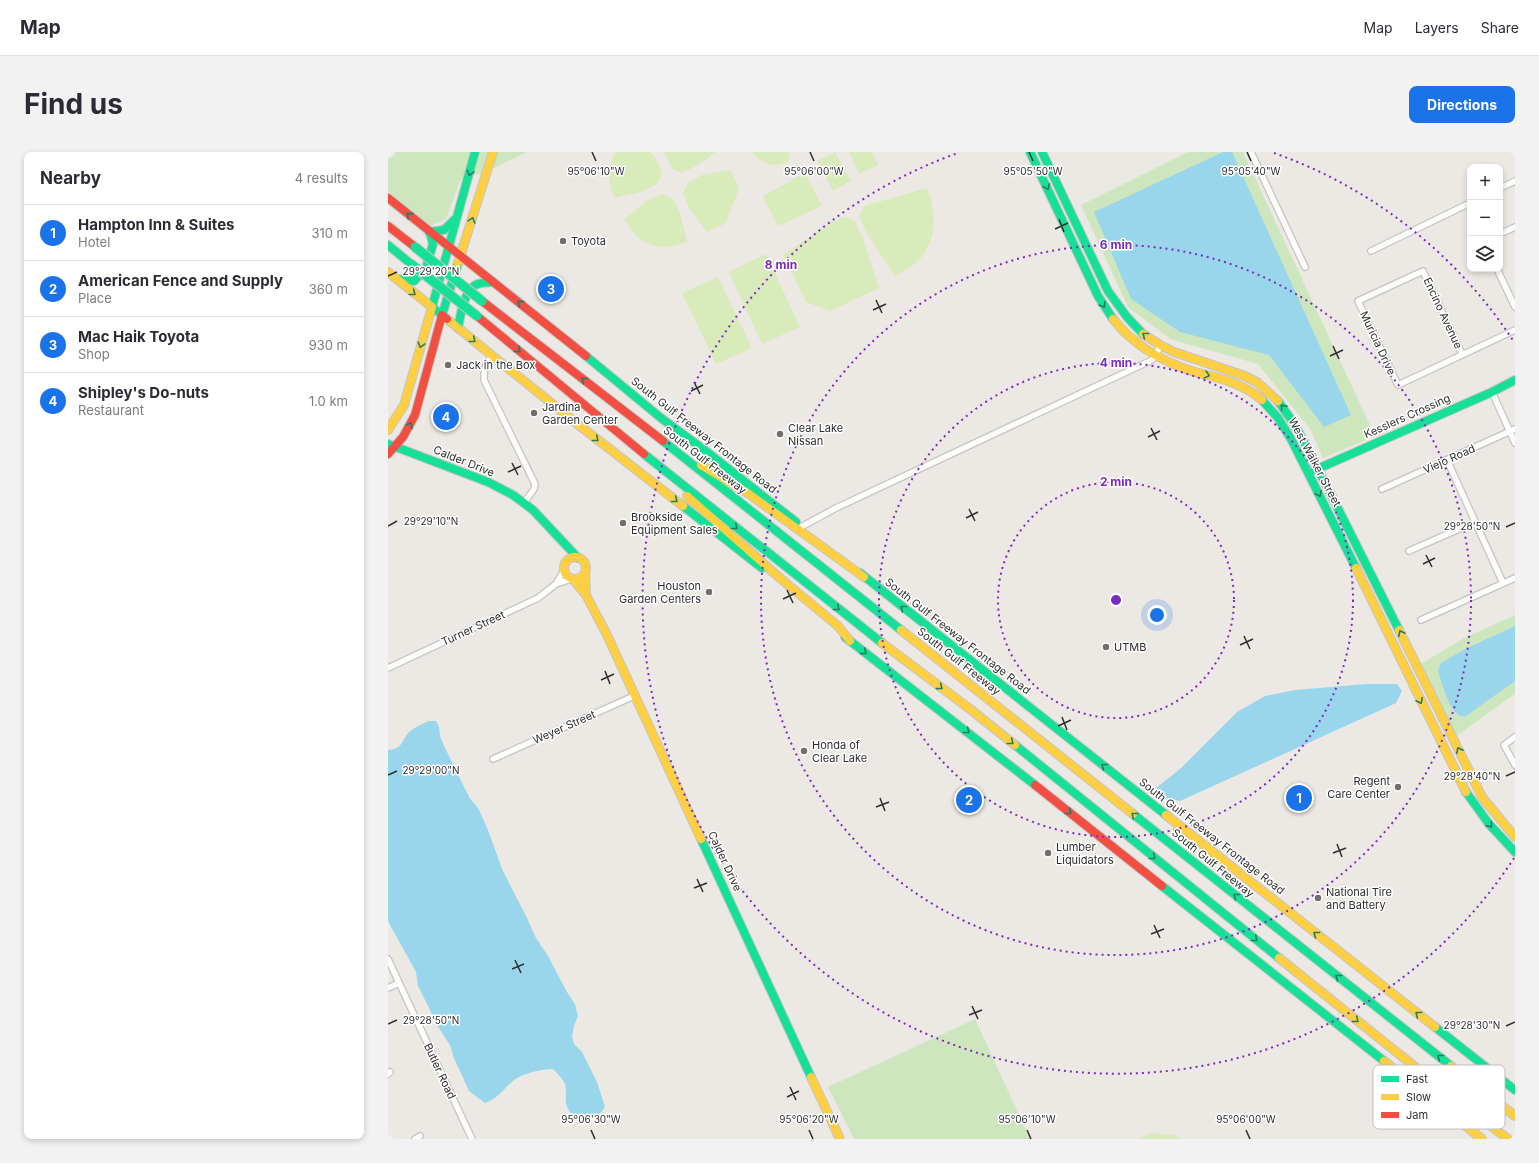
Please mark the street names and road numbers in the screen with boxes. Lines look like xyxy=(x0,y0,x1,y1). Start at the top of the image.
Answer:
street label: Encino Avenue xyxy=(1420,275,1466,351)
street label: Muricia Drive xyxy=(1357,309,1399,377)
street label: South Gulf Freeway Frontage Road xyxy=(629,374,779,496)
street label: Kesslers Crossing xyxy=(1362,391,1452,441)
street label: West Walker Street xyxy=(1286,415,1345,509)
street label: South Gulf Freeway xyxy=(661,423,749,497)
street label: Viejo Road xyxy=(1421,441,1477,477)
street label: Calder Drive xyxy=(431,442,497,480)
street label: South Gulf Freeway Frontage Road xyxy=(883,575,1033,697)
street label: Turner Street xyxy=(439,607,507,649)
street label: South Gulf Freeway xyxy=(915,624,1003,698)
street label: Weyer Street xyxy=(530,707,598,747)
street label: South Gulf Freeway Frontage Road xyxy=(1137,775,1287,897)
street label: South Gulf Freeway xyxy=(1169,826,1257,900)
street label: Calder Drive xyxy=(705,829,745,893)
street label: Butler Road xyxy=(421,1041,459,1101)

